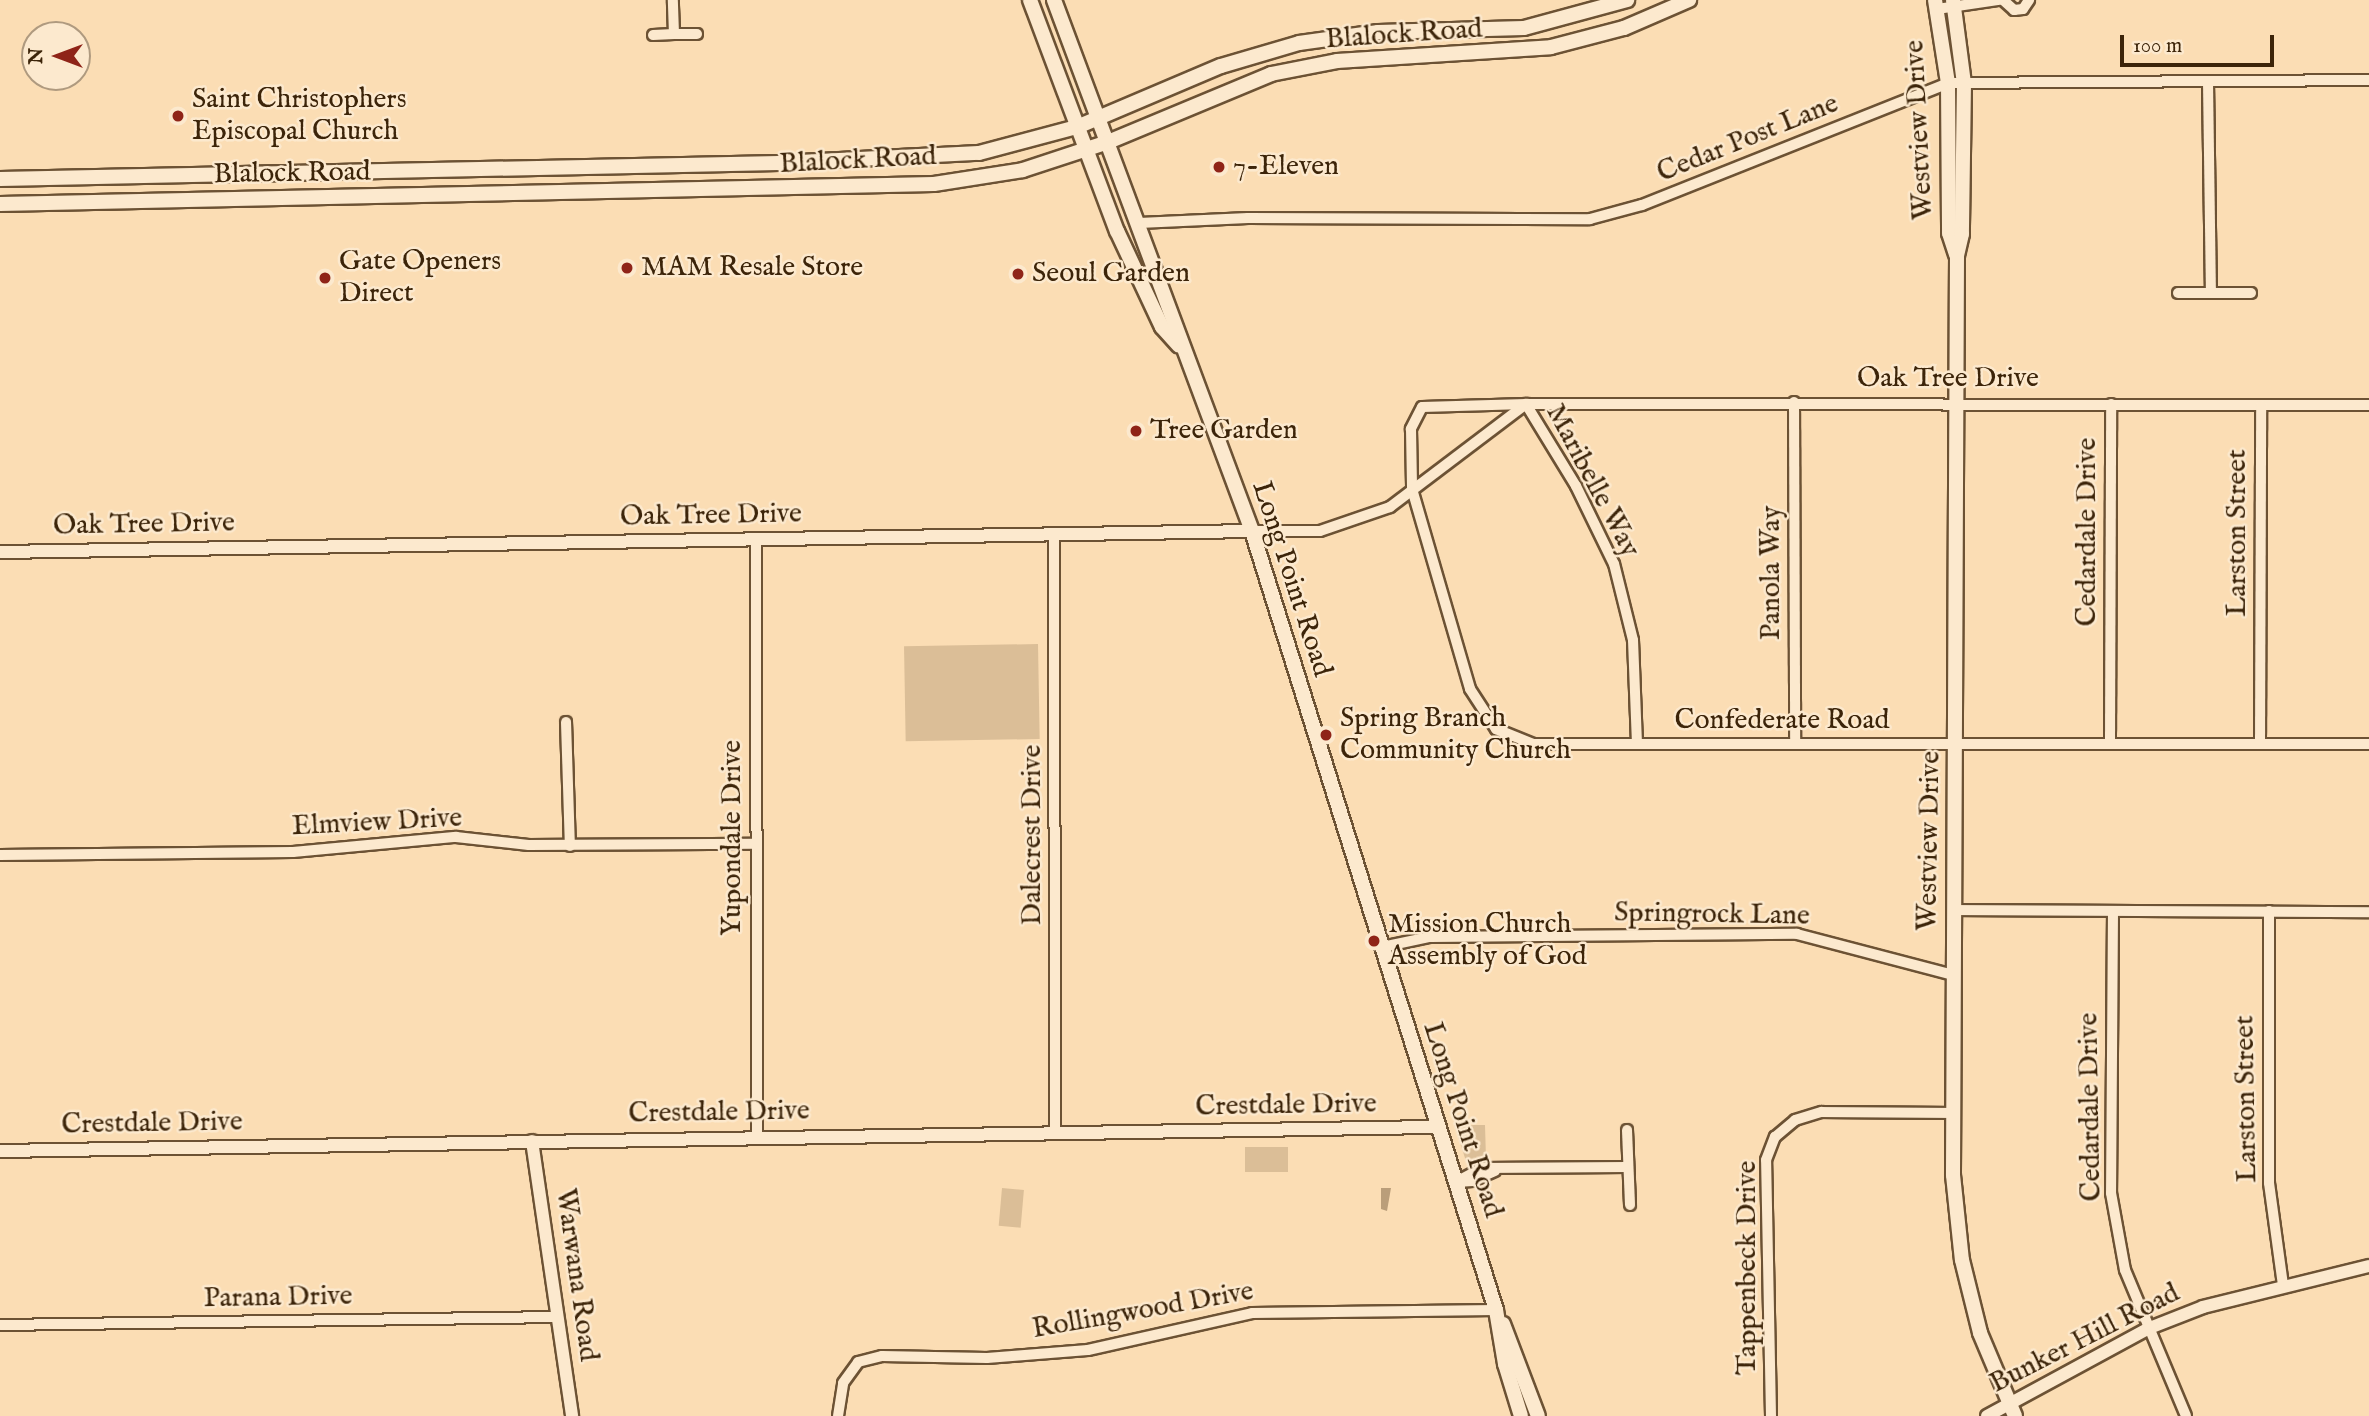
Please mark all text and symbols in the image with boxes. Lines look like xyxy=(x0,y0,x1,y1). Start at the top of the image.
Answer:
street label: Blalock Road xyxy=(1324,13,1484,57)
north arrow xyxy=(21,21,91,91)
scale bar xyxy=(2124,21,2278,65)
text: 100 m xyxy=(2133,33,2182,60)
street label: Westview Drive xyxy=(1899,39,1941,221)
text: N xyxy=(25,48,49,64)
place label: Saint Christophers Episcopal Church xyxy=(192,83,406,149)
street label: Cedar Post Lane xyxy=(1653,87,1843,191)
marker: Saint Christophers Episcopal Church xyxy=(170,108,186,124)
street label: Blalock Road xyxy=(779,140,937,182)
place label: 7-Eleven xyxy=(1233,150,1339,184)
street label: Blalock Road xyxy=(213,156,371,192)
marker: 7-Eleven xyxy=(1211,159,1227,175)
place label: Gate Openers Direct xyxy=(339,245,501,311)
place label: MAM Resale Store xyxy=(641,251,863,285)
place label: Seoul Garden xyxy=(1032,257,1190,291)
marker: MAM Resale Store xyxy=(619,260,635,276)
marker: Seoul Garden xyxy=(1010,266,1026,282)
marker: Gate Openers Direct xyxy=(317,270,333,286)
street label: Oak Tree Drive xyxy=(1857,362,2039,396)
street label: Maribelle Way xyxy=(1538,399,1646,563)
place label: Tree Garden xyxy=(1150,414,1298,448)
marker: Tree Garden xyxy=(1128,423,1144,439)
street label: Cedardale Drive xyxy=(2071,438,2105,626)
street label: Larston Street xyxy=(2221,449,2255,617)
street label: Long Point Road xyxy=(1244,477,1338,681)
street label: Oak Tree Drive xyxy=(620,498,802,534)
street label: Panola Way xyxy=(1755,506,1789,640)
street label: Oak Tree Drive xyxy=(53,507,235,543)
place label: Spring Branch Community Church xyxy=(1340,702,1571,768)
street label: Confederate Road xyxy=(1675,704,1889,738)
marker: Spring Branch Community Church xyxy=(1318,727,1334,743)
street label: Yupondale Drive xyxy=(716,740,750,936)
street label: Dalecrest Drive xyxy=(1016,745,1050,925)
street label: Westview Drive xyxy=(1912,751,1948,931)
street label: Elmview Drive xyxy=(291,802,463,844)
street label: Springrock Lane xyxy=(1614,896,1810,934)
place label: Mission Church Assembly of God xyxy=(1388,908,1587,974)
marker: Mission Church Assembly of God xyxy=(1366,933,1382,949)
street label: Cedardale Drive xyxy=(2073,1012,2109,1202)
street label: Larston Street xyxy=(2229,1015,2265,1183)
street label: Long Point Road xyxy=(1415,1018,1509,1222)
street label: Crestdale Drive xyxy=(1195,1088,1377,1124)
street label: Crestdale Drive xyxy=(628,1095,810,1131)
street label: Crestdale Drive xyxy=(61,1106,243,1142)
street label: Tappenbeck Drive xyxy=(1731,1161,1765,1375)
street label: Warwana Road xyxy=(547,1186,605,1364)
street label: Rollingwood Drive xyxy=(1030,1275,1256,1347)
street label: Bunker Hill Road xyxy=(1985,1277,2185,1401)
street label: Parana Drive xyxy=(203,1280,353,1316)

